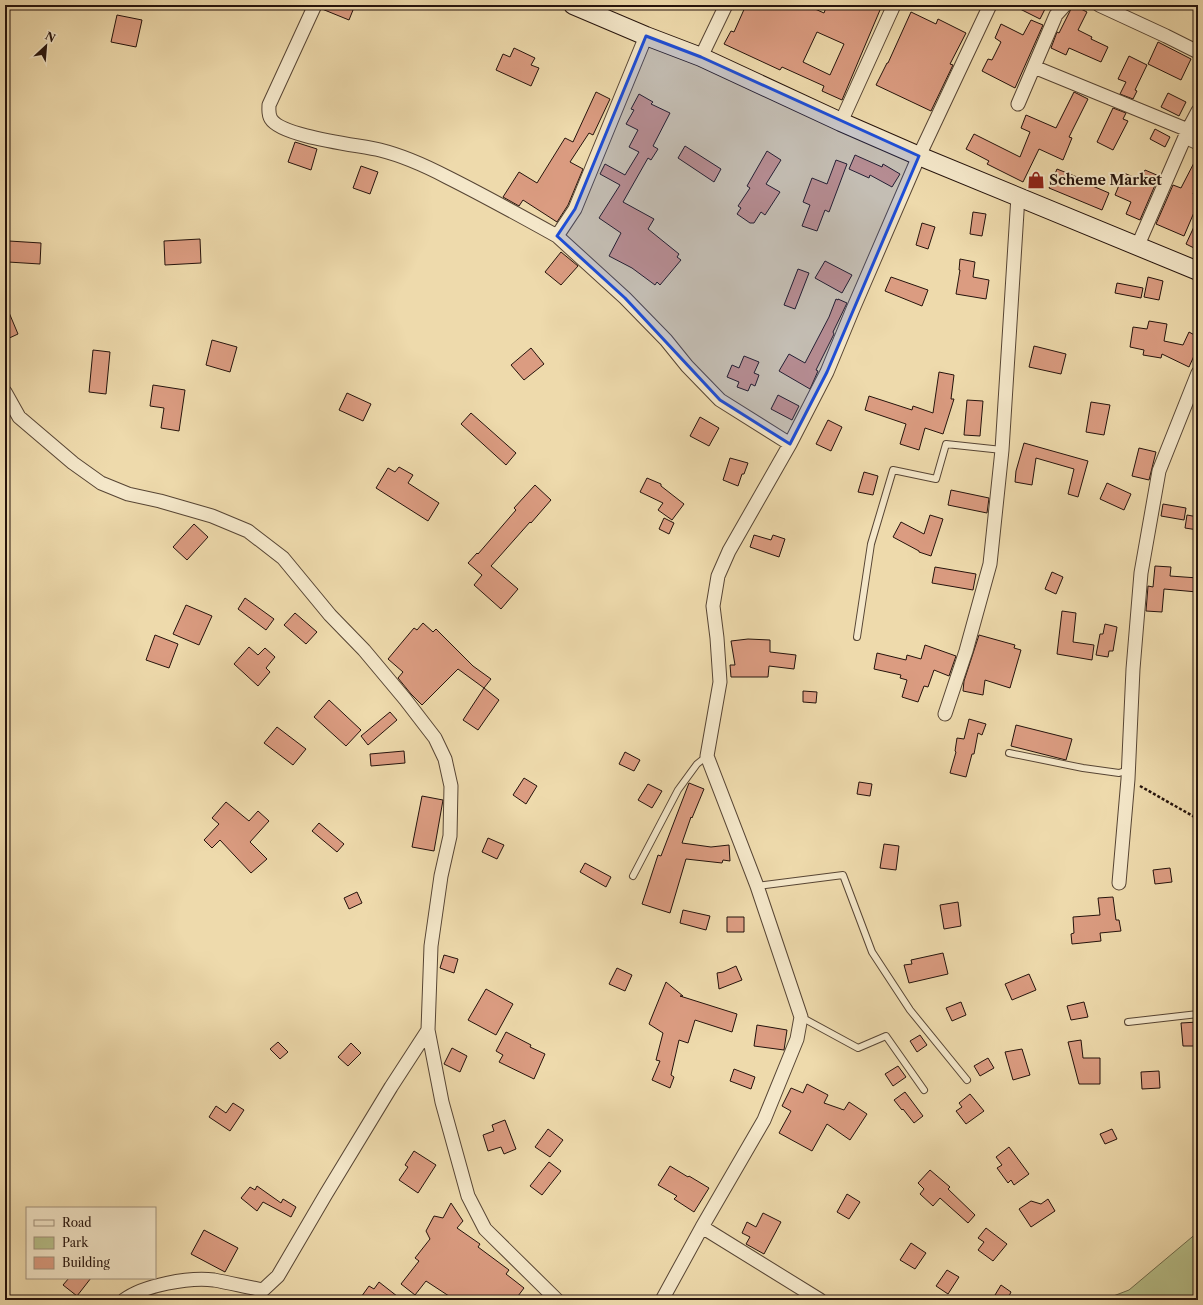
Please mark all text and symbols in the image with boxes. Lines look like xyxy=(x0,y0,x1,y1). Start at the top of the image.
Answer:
north arrow xyxy=(26,26,66,66)
text: N xyxy=(43,29,58,46)
shop icon: Scheme Market xyxy=(1026,170,1046,190)
place label: Scheme Market xyxy=(1049,171,1162,189)
legend xyxy=(26,1207,156,1279)
text: Road xyxy=(62,1215,92,1230)
text: Park xyxy=(62,1235,89,1250)
text: Building xyxy=(62,1255,110,1270)

